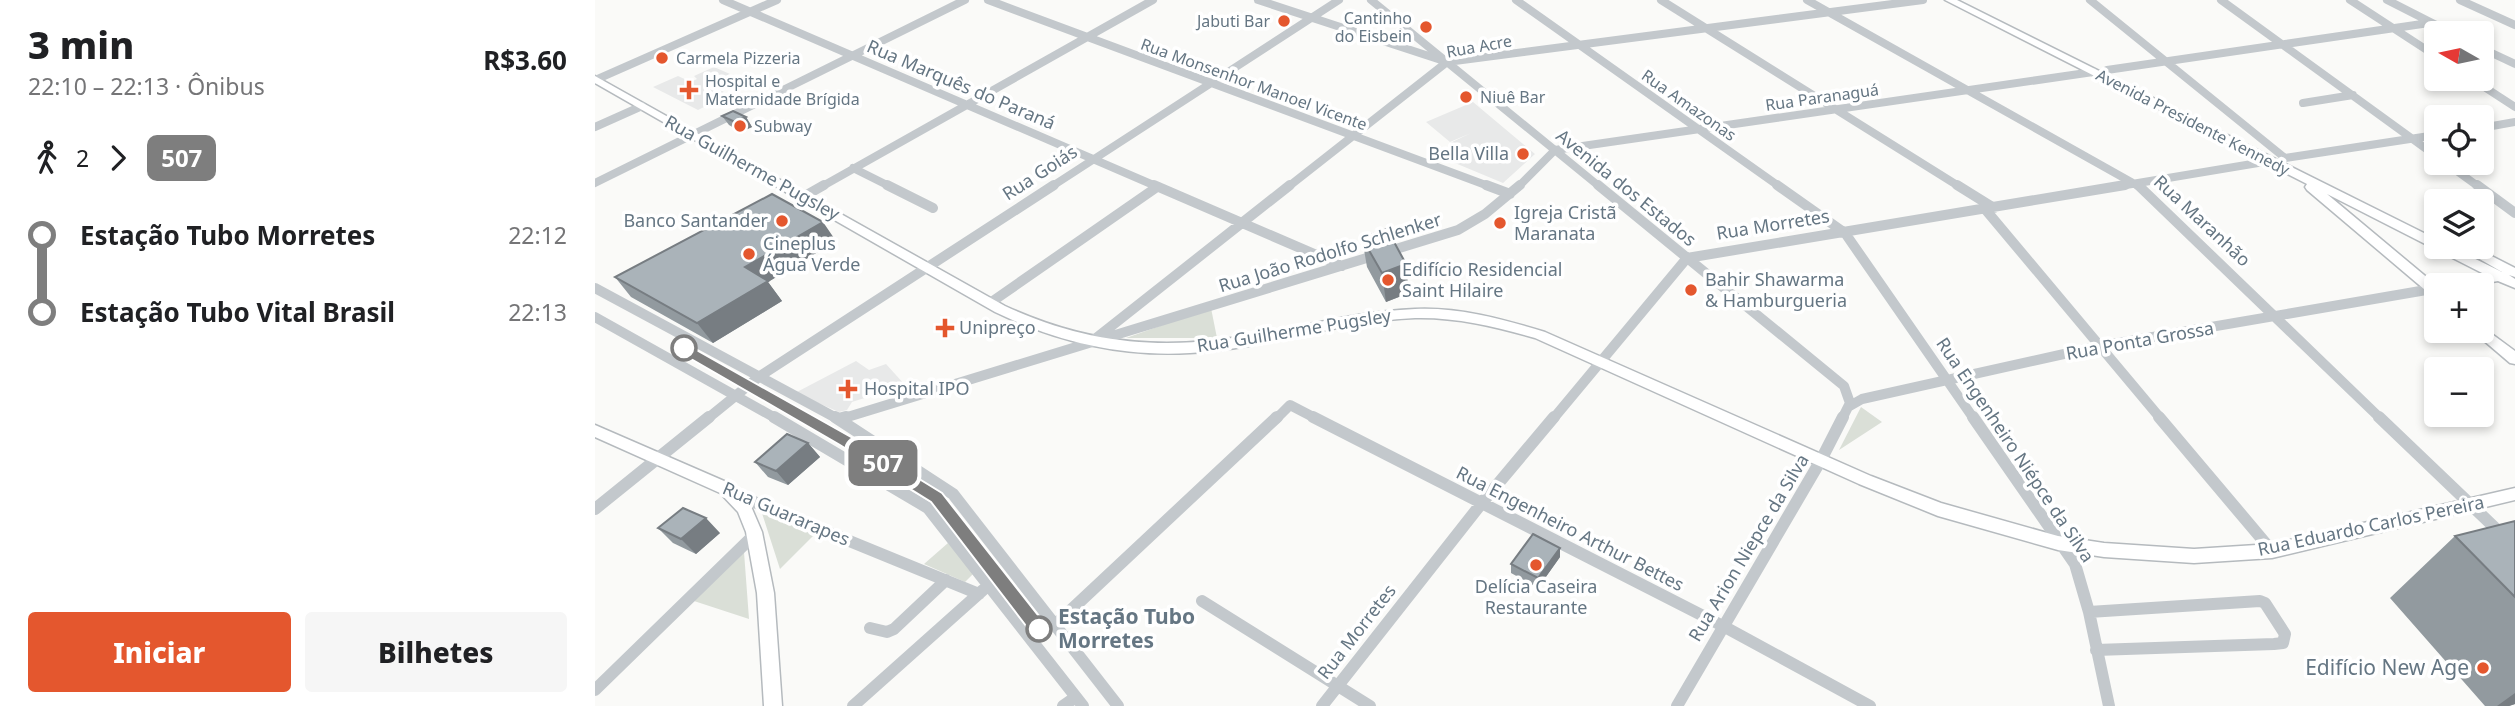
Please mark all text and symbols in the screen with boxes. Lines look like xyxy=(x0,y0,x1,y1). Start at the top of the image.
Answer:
place label: Cantinho do Eisbein xyxy=(1335,7,1412,47)
place label: Jabuti Bar xyxy=(1195,10,1270,32)
marker: Jabuti Bar xyxy=(1276,13,1292,29)
text: 3 min xyxy=(28,18,134,70)
marker: Cantinho do Eisbein xyxy=(1418,19,1434,35)
north arrow xyxy=(2424,21,2494,91)
map controls xyxy=(2424,21,2494,427)
street label: Rua Acre xyxy=(1444,29,1514,63)
street label: Rua Monsenhor Manoel Vicente xyxy=(1138,33,1370,135)
street label: Rua Marquês do Paraná xyxy=(864,34,1059,135)
text: R$3.60 xyxy=(483,42,567,78)
place label: Carmela Pizzeria xyxy=(676,47,801,69)
marker: Carmela Pizzeria xyxy=(654,50,670,66)
street label: Avenida Presidente Kennedy xyxy=(2092,63,2294,181)
street label: Rua Amazonas xyxy=(1637,64,1741,146)
text: 22:10 – 22:13 · Ônibus xyxy=(28,70,265,102)
place label: Hospital e Maternidade Brígida xyxy=(705,70,860,110)
street label: Rua Paranaguá xyxy=(1764,78,1880,116)
marker: Hospital e Maternidade Brígida xyxy=(679,80,699,100)
place label: Niuê Bar xyxy=(1480,86,1546,108)
marker: Niuê Bar xyxy=(1458,89,1474,105)
button: locate xyxy=(2424,105,2494,175)
street label: Rua Guilherme Pugsley xyxy=(661,109,845,226)
place label: Subway xyxy=(754,115,813,137)
marker: Subway xyxy=(732,118,748,134)
street label: Avenida dos Estados xyxy=(1552,123,1702,251)
icon: walk xyxy=(28,139,66,177)
icon: forward xyxy=(99,139,137,177)
street label: Rua Goiás xyxy=(997,139,1081,205)
text: 507 xyxy=(161,141,202,174)
place label: Bella Villa xyxy=(1428,141,1509,165)
text: 2 xyxy=(76,142,89,174)
marker: Bella Villa xyxy=(1515,146,1531,162)
street label: Rua Maranhão xyxy=(2149,169,2256,271)
button: layers xyxy=(2424,189,2494,259)
place label: Igreja Cristã Maranata xyxy=(1514,200,1617,245)
street label: Rua Morretes xyxy=(1715,203,1831,245)
street label: Rua João Rodolfo Schlenker xyxy=(1215,207,1445,297)
place label: Banco Santander xyxy=(623,208,769,232)
marker: Banco Santander xyxy=(774,213,790,229)
marker: Igreja Cristã Maranata xyxy=(1492,215,1508,231)
text: Estação Tubo Morretes xyxy=(80,217,375,253)
text: 22:12 xyxy=(508,219,567,251)
place label: Cineplus Água Verde xyxy=(763,231,860,276)
marker: Cineplus Água Verde xyxy=(741,246,757,262)
place label: Edifício Residencial Saint Hilaire xyxy=(1402,257,1562,302)
place label: Bahir Shawarma & Hamburgueria xyxy=(1705,267,1847,312)
marker: Edifício Residencial Saint Hilaire xyxy=(1380,272,1396,288)
button: + xyxy=(2424,273,2494,343)
marker: Bahir Shawarma & Hamburgueria xyxy=(1683,282,1699,298)
text: Estação Tubo Vital Brasil xyxy=(80,294,395,330)
text: 22:13 xyxy=(508,296,567,328)
street label: Rua Guilherme Pugsley xyxy=(1195,303,1393,357)
place label: Unipreço xyxy=(959,315,1036,339)
street label: Rua Ponta Grossa xyxy=(2064,315,2216,365)
marker: Unipreço xyxy=(937,320,953,336)
street label: Rua Engenheiro Niépce da Silva xyxy=(1931,332,2100,567)
unlabelled marker xyxy=(671,335,697,361)
button: − xyxy=(2424,357,2494,427)
place label: Hospital IPO xyxy=(864,376,970,400)
marker: Hospital IPO xyxy=(838,379,858,399)
line badge: 507 xyxy=(843,440,923,486)
text: 507 xyxy=(862,446,904,479)
street label: Rua Arion Niepce da Silva xyxy=(1683,449,1814,646)
street label: Rua Engenheiro Arthur Bettes xyxy=(1452,460,1688,596)
street label: Rua Guararapes xyxy=(719,476,854,551)
street label: Rua Eduardo Carlos Pereira xyxy=(2255,489,2486,561)
marker: Delícia Caseira Restaurante xyxy=(1528,557,1544,573)
place label: Delícia Caseira Restaurante xyxy=(1475,574,1597,619)
street label: Rua Morretes xyxy=(1312,579,1401,684)
place label: Estação Tubo Morretes xyxy=(1058,602,1195,654)
button: Iniciar xyxy=(28,612,291,692)
button: Bilhetes xyxy=(305,612,567,692)
marker: Estação Tubo Morretes xyxy=(1026,616,1052,642)
place label: Edifício New Age xyxy=(2305,653,2469,681)
marker: Edifício New Age xyxy=(2475,660,2491,676)

